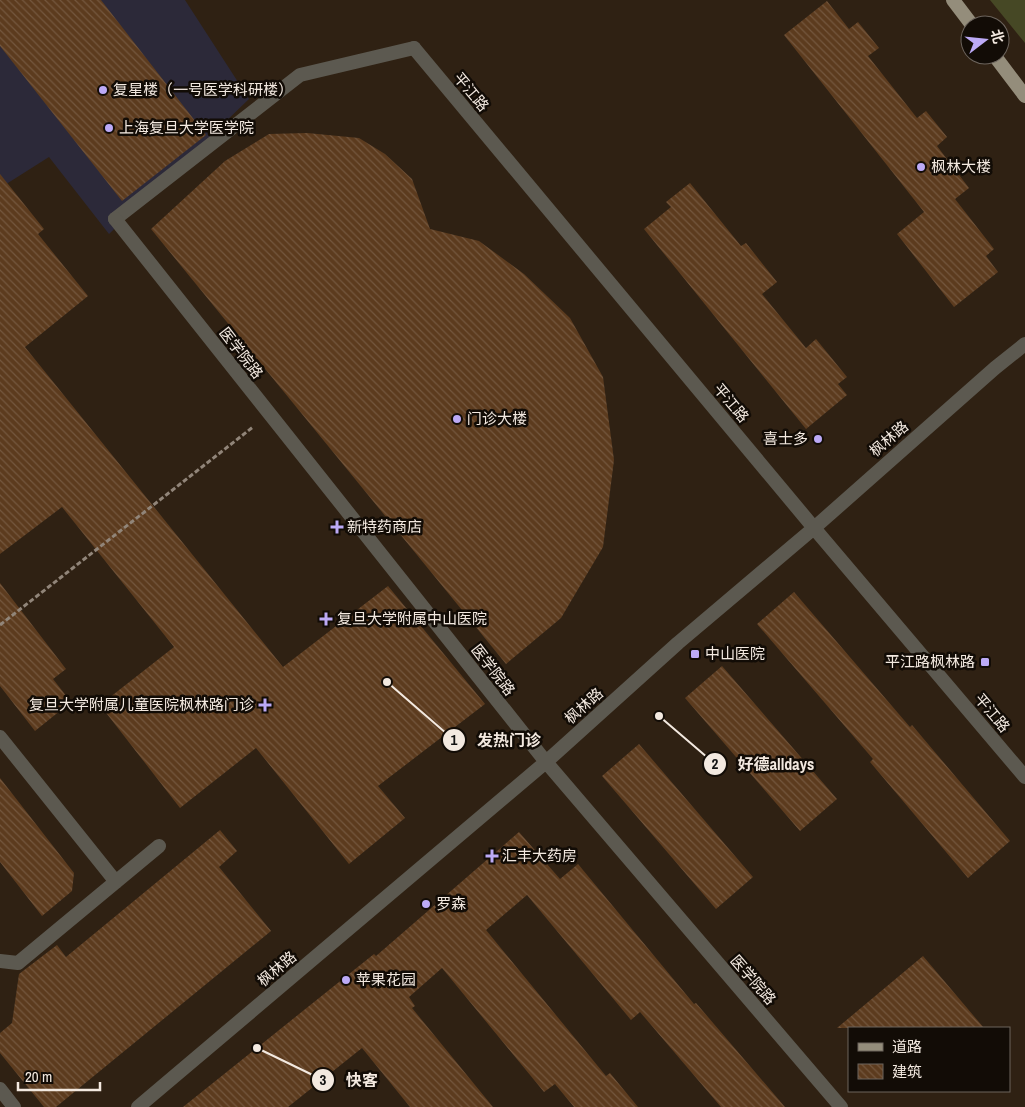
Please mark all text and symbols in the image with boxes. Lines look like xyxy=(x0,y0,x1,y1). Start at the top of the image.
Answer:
north arrow xyxy=(960,15,1010,65)
text: 北 xyxy=(987,27,1008,46)
street label: 平江路 xyxy=(449,68,494,116)
place label: 复星楼（一号医学科研楼） xyxy=(113,79,293,100)
marker: 复星楼（一号医学科研楼） xyxy=(97,84,109,96)
place label: 上海复旦大学医学院 xyxy=(119,117,254,138)
marker: 上海复旦大学医学院 xyxy=(103,122,115,134)
place label: 枫林大楼 xyxy=(931,156,991,177)
marker: 枫林大楼 xyxy=(915,161,927,173)
street label: 医学院路 xyxy=(215,323,268,383)
street label: 平江路 xyxy=(709,379,754,427)
place label: 门诊大楼 xyxy=(467,408,527,429)
marker: 门诊大楼 xyxy=(451,413,463,425)
street label: 枫林路 xyxy=(865,416,913,461)
place label: 喜士多 xyxy=(763,428,808,449)
marker: 喜士多 xyxy=(812,433,824,445)
place label: 新特药商店 xyxy=(347,516,422,537)
marker: 新特药商店 xyxy=(331,521,343,533)
place label: 复旦大学附属中山医院 xyxy=(337,608,487,629)
marker: 复旦大学附属中山医院 xyxy=(319,612,333,626)
street label: 医学院路 xyxy=(467,640,520,700)
place label: 中山医院 xyxy=(705,643,765,664)
marker: 中山医院 xyxy=(689,648,701,660)
place label: 平江路枫林路 xyxy=(885,651,975,672)
marker: 平江路枫林路 xyxy=(979,656,991,668)
street label: 枫林路 xyxy=(560,683,607,728)
street label: 平江路 xyxy=(970,689,1015,737)
place label: 复旦大学附属儿童医院枫林路门诊 xyxy=(29,694,254,715)
marker: 复旦大学附属儿童医院枫林路门诊 xyxy=(258,698,272,712)
callout: 发热门诊 xyxy=(442,724,551,755)
text: 1 xyxy=(451,729,458,750)
text: 发热门诊 xyxy=(477,729,542,751)
callout: 好德alldays xyxy=(702,749,824,780)
text: 2 xyxy=(712,753,719,774)
text: 好德alldays xyxy=(738,753,814,775)
place label: 汇丰大药房 xyxy=(502,845,577,866)
marker: 汇丰大药房 xyxy=(486,850,498,862)
place label: 罗森 xyxy=(436,893,466,914)
marker: 罗森 xyxy=(420,898,432,910)
street label: 枫林路 xyxy=(253,946,301,991)
street label: 医学院路 xyxy=(726,950,781,1009)
place label: 苹果花园 xyxy=(356,969,416,990)
marker: 苹果花园 xyxy=(340,974,352,986)
legend xyxy=(848,1027,1010,1092)
text: 道路 xyxy=(892,1036,922,1057)
scale bar xyxy=(18,1060,100,1092)
text: 建筑 xyxy=(892,1061,922,1082)
callout: 快客 xyxy=(311,1065,388,1096)
text: 20 m xyxy=(25,1066,52,1087)
text: 3 xyxy=(320,1069,327,1090)
text: 快客 xyxy=(346,1069,378,1091)

